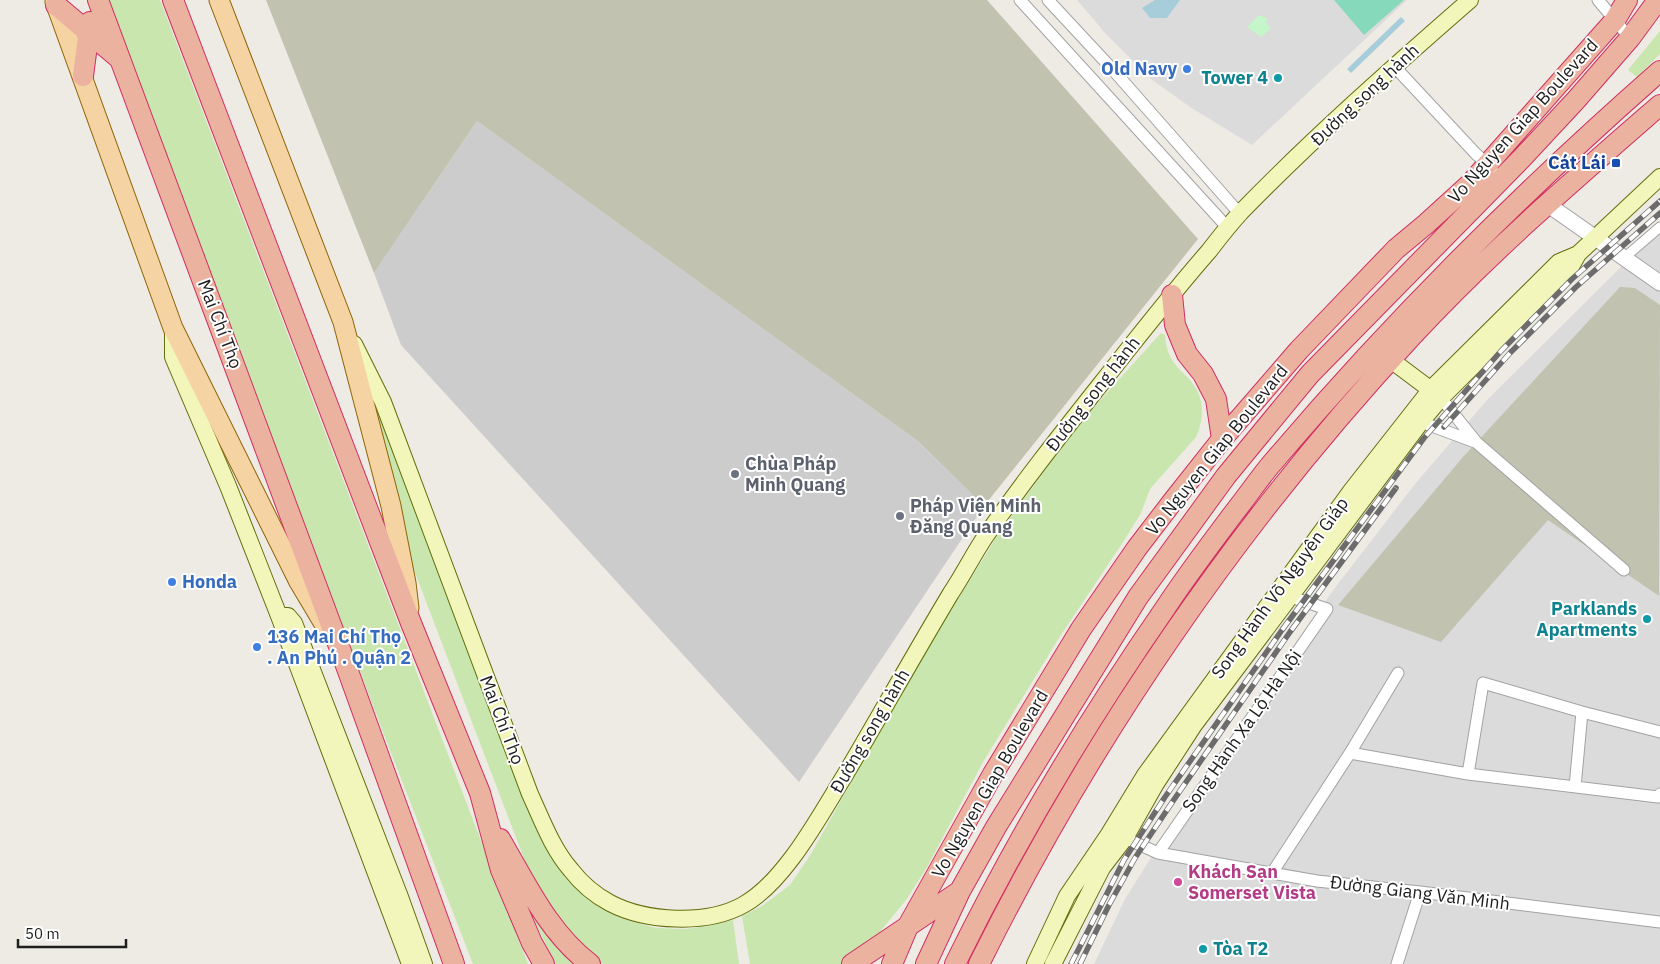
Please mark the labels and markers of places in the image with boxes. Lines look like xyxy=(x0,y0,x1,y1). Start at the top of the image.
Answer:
place label: Old Navy xyxy=(1101,57,1177,80)
marker: Old Navy xyxy=(1181,63,1193,75)
place label: Tower 4 xyxy=(1201,66,1268,89)
marker: Tower 4 xyxy=(1272,72,1284,84)
place label: Cát Lái xyxy=(1548,151,1606,174)
marker: Cát Lái xyxy=(1610,157,1622,169)
place label: Chùa Pháp Minh Quang xyxy=(745,452,845,496)
marker: Chùa Pháp Minh Quang xyxy=(729,468,741,480)
place label: Pháp Viện Minh Đăng Quang xyxy=(910,494,1041,538)
marker: Pháp Viện Minh Đăng Quang xyxy=(894,510,906,522)
place label: Honda xyxy=(182,570,237,593)
marker: Honda xyxy=(166,576,178,588)
place label: Parklands Apartments xyxy=(1536,597,1637,641)
marker: Parklands Apartments xyxy=(1641,613,1653,625)
place label: 136 Mai Chí Thọ . An Phú . Quận 2 xyxy=(267,625,411,669)
marker: 136 Mai Chí Thọ . An Phú . Quận 2 xyxy=(251,641,263,653)
place label: Khách Sạn Somerset Vista xyxy=(1188,860,1316,904)
marker: Khách Sạn Somerset Vista xyxy=(1172,876,1184,888)
place label: Tòa T2 xyxy=(1213,937,1268,960)
marker: Tòa T2 xyxy=(1197,943,1209,955)

